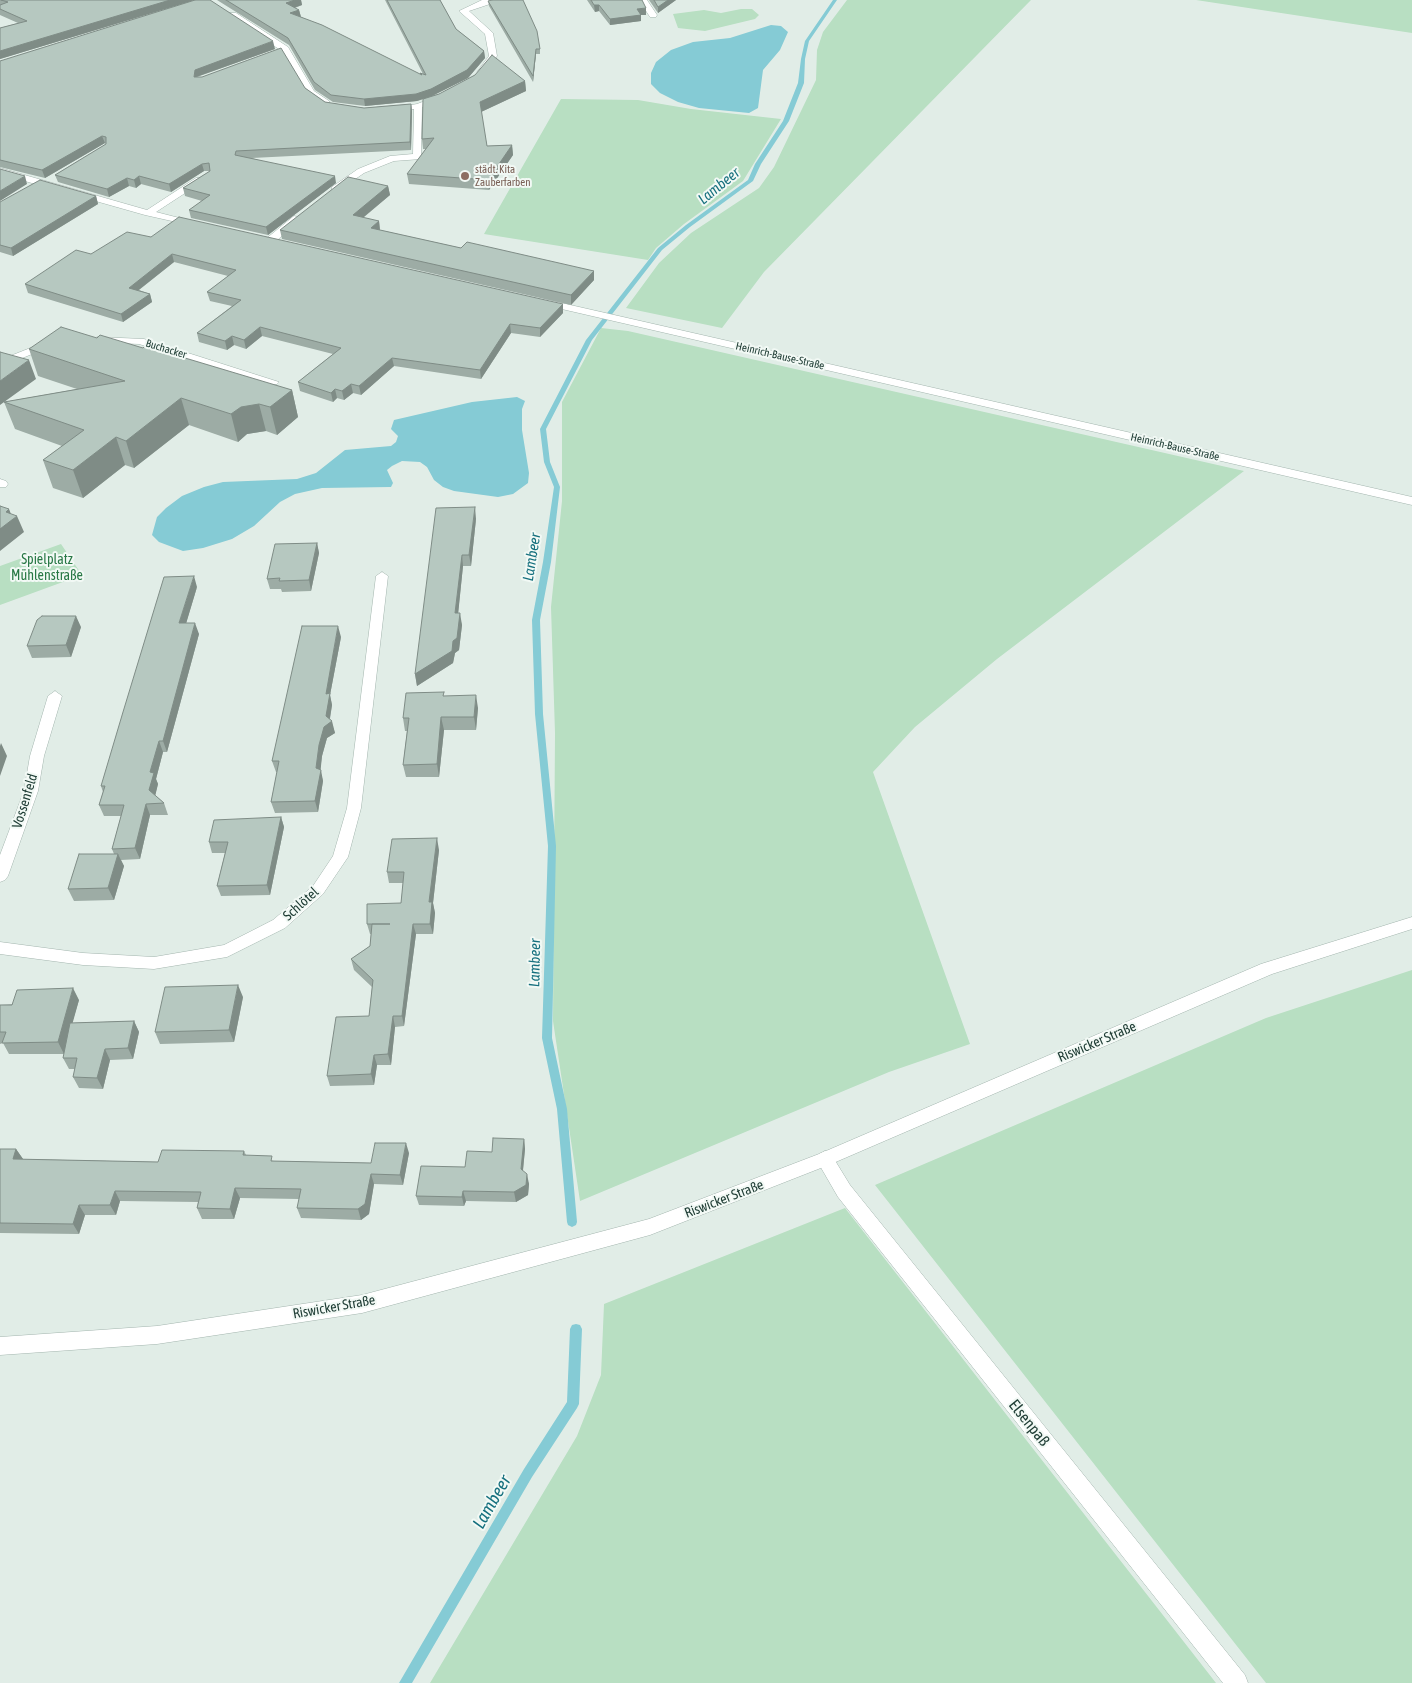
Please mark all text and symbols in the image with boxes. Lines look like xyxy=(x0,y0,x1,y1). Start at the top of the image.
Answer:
place label: städt. Kita Zauberfarben xyxy=(475,163,531,189)
water label: Lambeer xyxy=(695,164,743,208)
marker: städt. Kita Zauberfarben xyxy=(459,170,471,182)
street label: Buchacker xyxy=(144,337,188,361)
street label: Heinrich-Bause-Straße xyxy=(734,339,826,373)
street label: Heinrich-Bause-Straße xyxy=(1129,430,1221,464)
water label: Lambeer xyxy=(519,532,545,582)
park label: Spielplatz Mühlenstraße xyxy=(11,552,83,584)
street label: Vossenfeld xyxy=(9,772,41,830)
street label: Schlötel xyxy=(280,884,322,924)
water label: Lambeer xyxy=(526,939,544,987)
street label: Riswicker Straße xyxy=(1055,1018,1139,1066)
street label: Riswicker Straße xyxy=(682,1176,766,1222)
street label: Riswicker Straße xyxy=(291,1291,377,1323)
street label: Elsenpaß xyxy=(1004,1396,1054,1450)
water label: Lambeer xyxy=(468,1471,516,1533)

